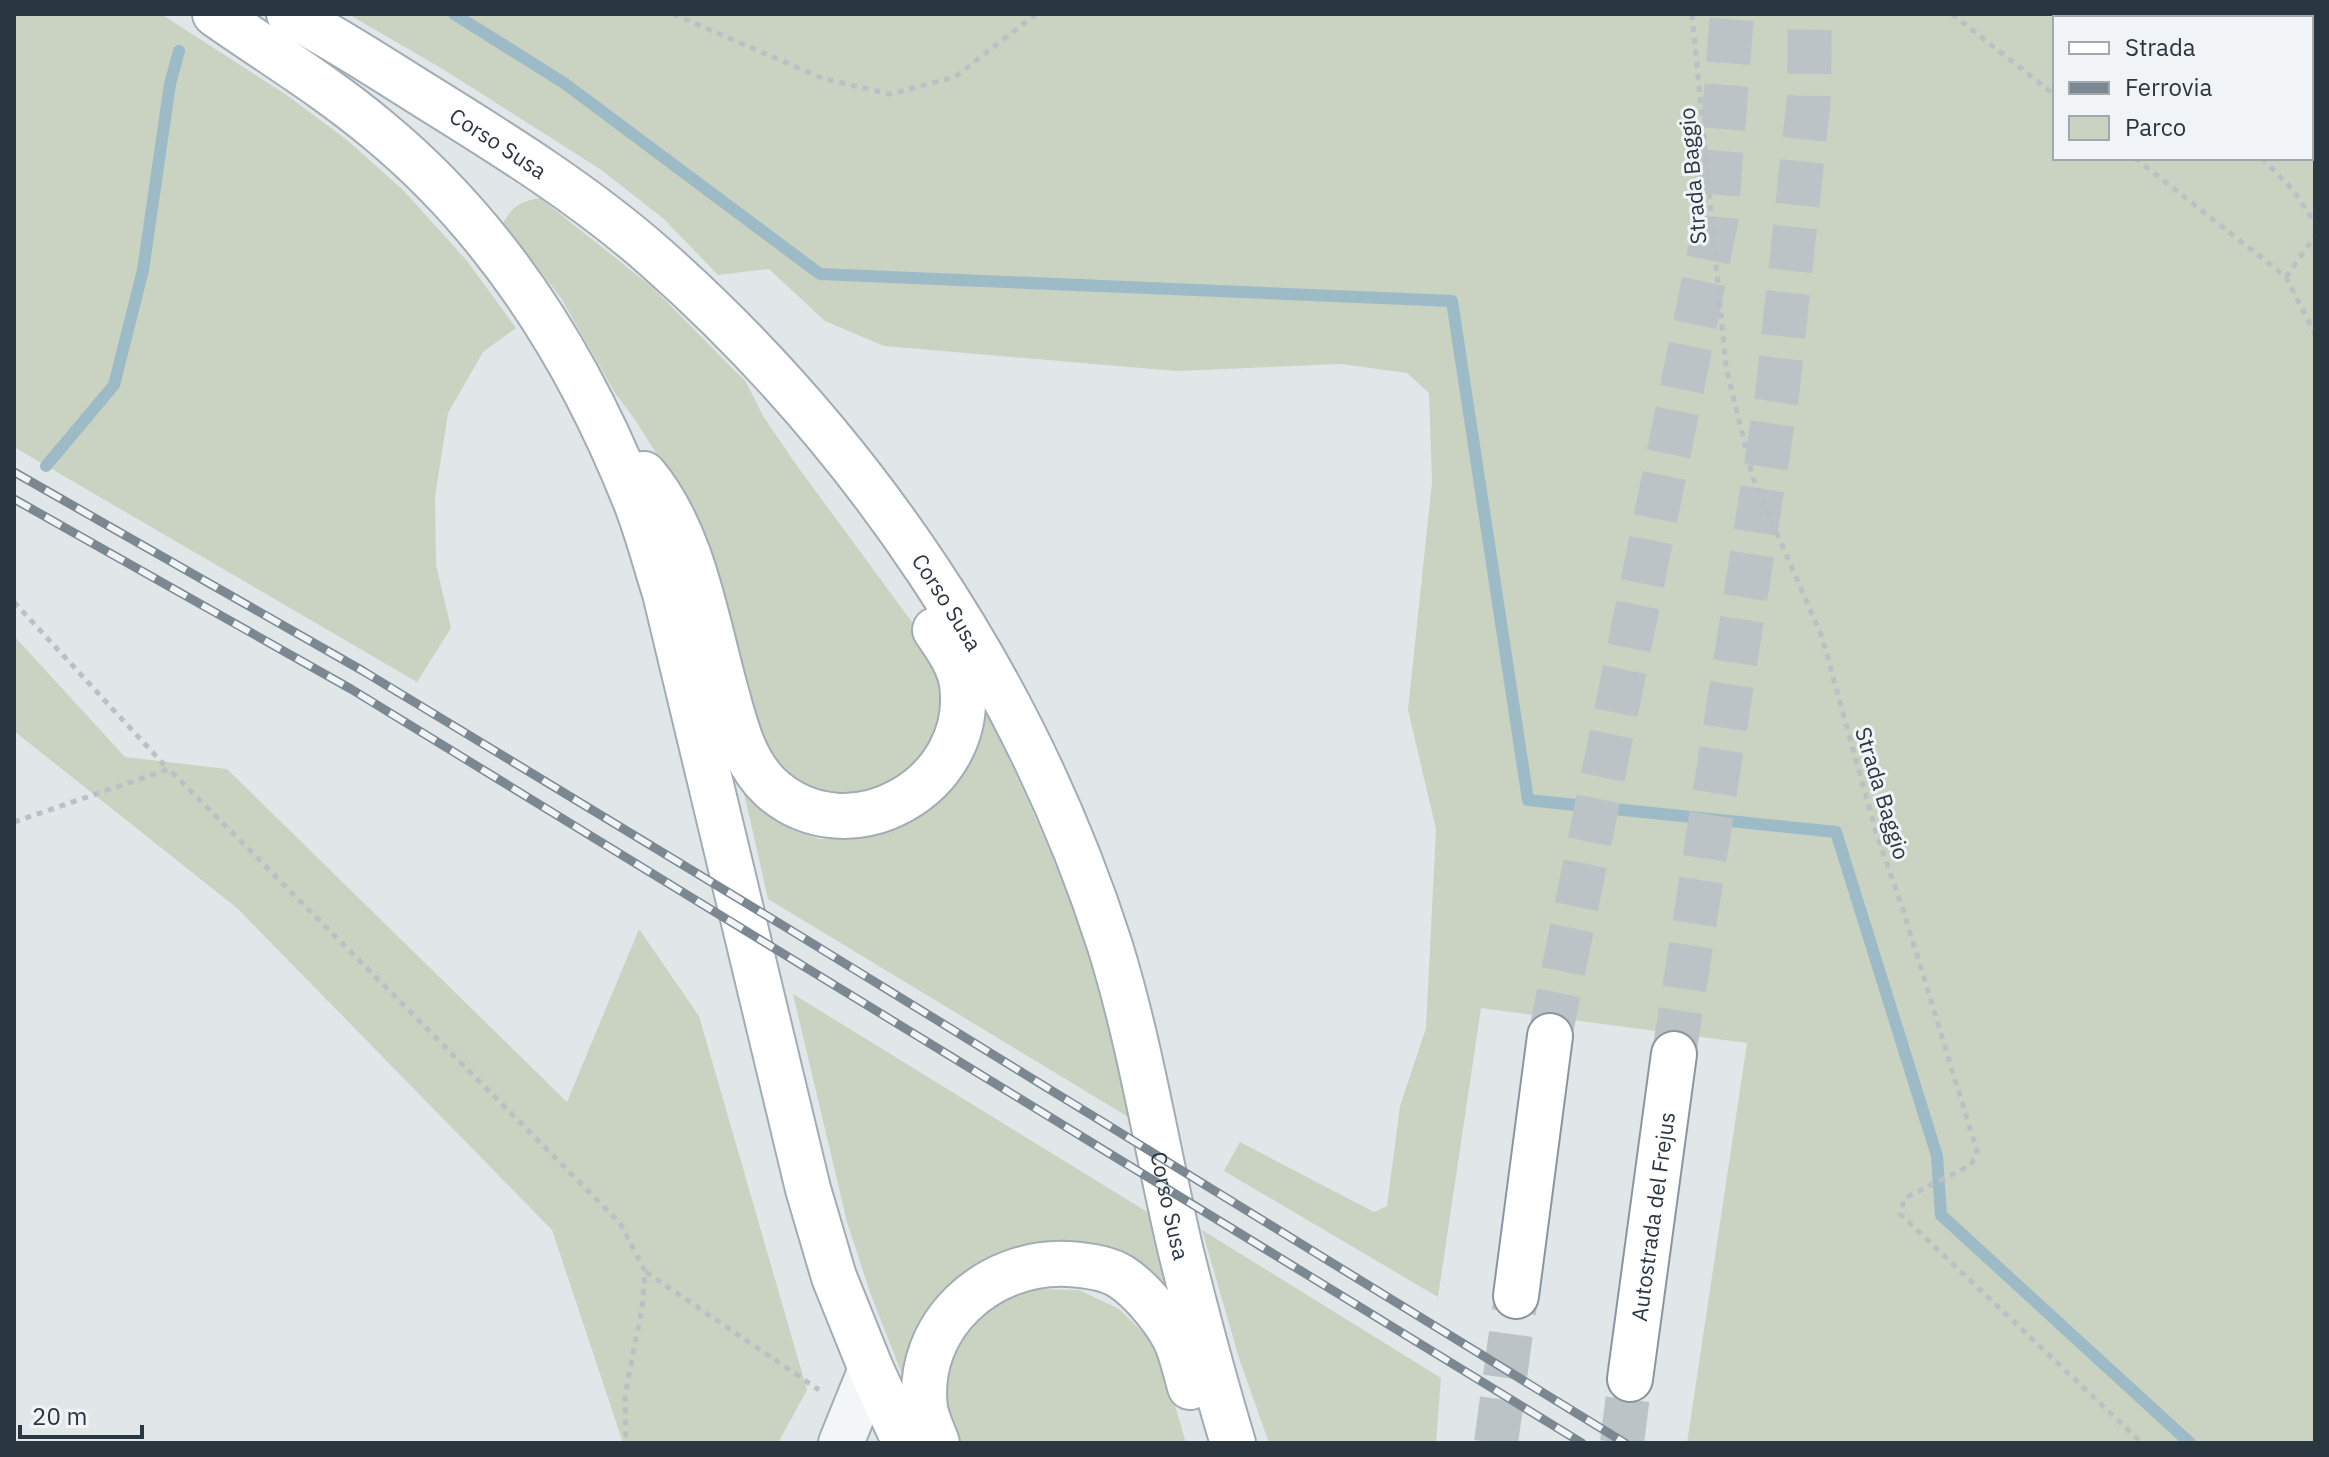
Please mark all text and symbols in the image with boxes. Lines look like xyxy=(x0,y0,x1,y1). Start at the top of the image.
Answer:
legend xyxy=(2053,16,2313,160)
text: Strada xyxy=(2125,31,2196,63)
text: Ferrovia xyxy=(2125,71,2213,103)
street label: Corso Susa xyxy=(445,100,553,185)
street label: Strada Baggio xyxy=(1672,106,1712,246)
text: Parco xyxy=(2125,111,2186,143)
street label: Corso Susa xyxy=(906,547,990,656)
street label: Strada Baggio xyxy=(1849,723,1917,863)
street label: Autostrada del Frejus xyxy=(1623,1110,1681,1323)
street label: Corso Susa xyxy=(1145,1149,1197,1263)
scale bar xyxy=(20,1389,142,1439)
text: 20 m xyxy=(32,1400,87,1432)

